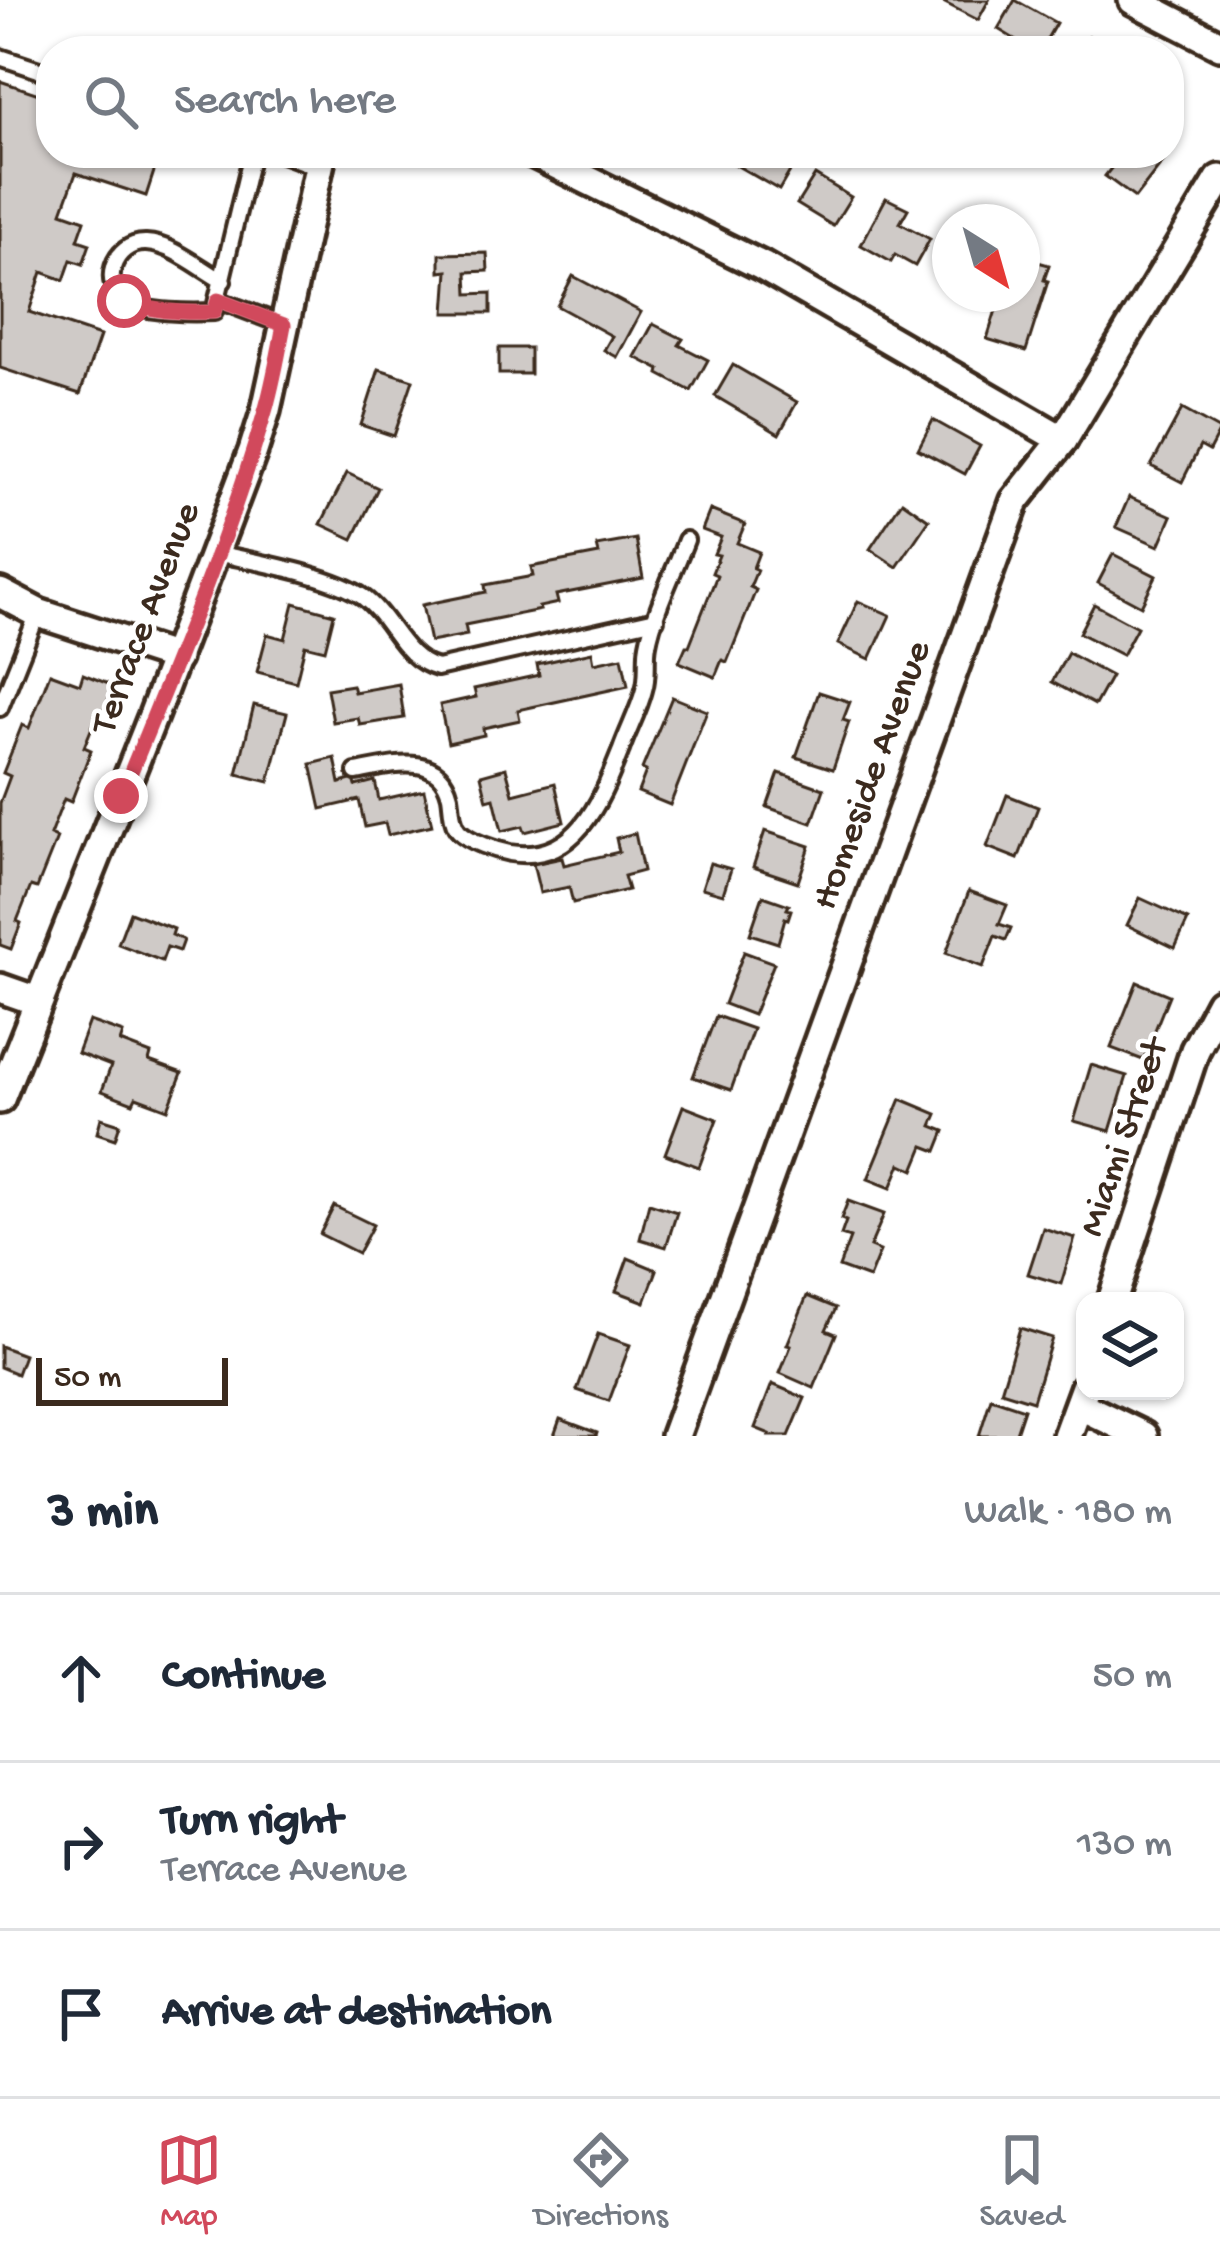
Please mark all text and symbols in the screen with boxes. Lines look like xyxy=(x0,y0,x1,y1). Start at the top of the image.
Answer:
search box xyxy=(36,36,1184,168)
icon: search xyxy=(78,69,144,135)
text: Search here xyxy=(174,76,396,129)
north arrow xyxy=(932,204,1040,312)
route start xyxy=(97,274,151,328)
street label: Terrace Avenue xyxy=(82,496,214,743)
street label: Homeside Avenue xyxy=(804,635,944,917)
route end xyxy=(94,769,148,823)
street label: Miami Street xyxy=(1071,1030,1182,1243)
map controls xyxy=(1076,1292,1184,1400)
button: layers xyxy=(1076,1292,1184,1400)
scale bar xyxy=(36,1352,228,1405)
text: 50 m xyxy=(54,1360,121,1398)
text: 3 min xyxy=(48,1484,158,1544)
text: Walk · 180 m xyxy=(964,1491,1172,1537)
icon: ahead xyxy=(48,1645,114,1711)
text: Continue xyxy=(162,1651,325,1704)
text: 50 m xyxy=(1092,1655,1172,1701)
text: Turn right xyxy=(162,1796,342,1849)
icon: right xyxy=(48,1813,114,1879)
text: 130 m xyxy=(1077,1823,1172,1869)
text: Terrace Avenue xyxy=(162,1849,406,1895)
icon: arrive xyxy=(48,1981,114,2047)
text: Arrive at destination xyxy=(162,1987,551,2040)
tab: Map xyxy=(156,2127,222,2237)
tab: Directions xyxy=(534,2127,668,2237)
tab: Saved xyxy=(980,2127,1064,2237)

